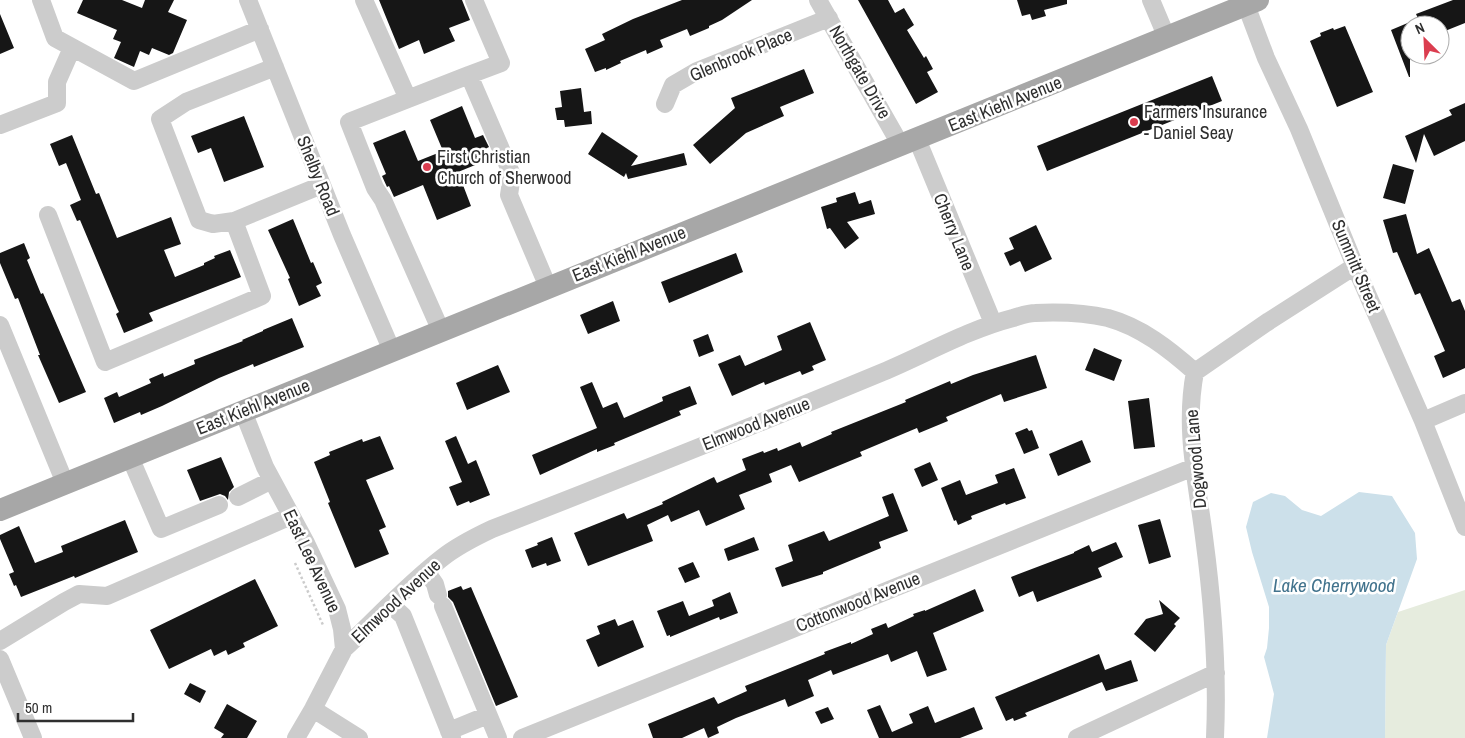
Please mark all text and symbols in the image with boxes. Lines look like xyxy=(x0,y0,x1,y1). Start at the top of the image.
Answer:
north arrow xyxy=(1400,15,1450,65)
text: N xyxy=(1412,18,1427,38)
street label: Northgate Drive xyxy=(824,20,897,123)
street label: Glenbrook Place xyxy=(686,22,796,87)
street label: East Kiehl Avenue xyxy=(944,69,1065,138)
place label: Farmers Insurance - Daniel Seay xyxy=(1144,99,1267,145)
marker: Farmers Insurance - Daniel Seay xyxy=(1128,116,1140,128)
street label: Shelby Road xyxy=(291,132,346,220)
place label: First Christian Church of Sherwood xyxy=(437,144,572,190)
marker: First Christian Church of Sherwood xyxy=(421,161,433,173)
street label: Cherry Lane xyxy=(928,189,981,274)
street label: Summitt Street xyxy=(1326,216,1387,316)
street label: East Kiehl Avenue xyxy=(568,219,689,288)
street label: East Kiehl Avenue xyxy=(192,372,313,441)
street label: Elmwood Avenue xyxy=(698,391,813,456)
street label: Dogwood Lane xyxy=(1179,408,1212,510)
street label: East Lee Avenue xyxy=(278,505,347,617)
street label: Elmwood Avenue xyxy=(346,553,446,649)
street label: Cottonwood Avenue xyxy=(792,565,924,638)
water label: Lake Cherrywood xyxy=(1273,572,1395,598)
scale bar xyxy=(18,690,132,722)
text: 50 m xyxy=(25,697,52,718)

